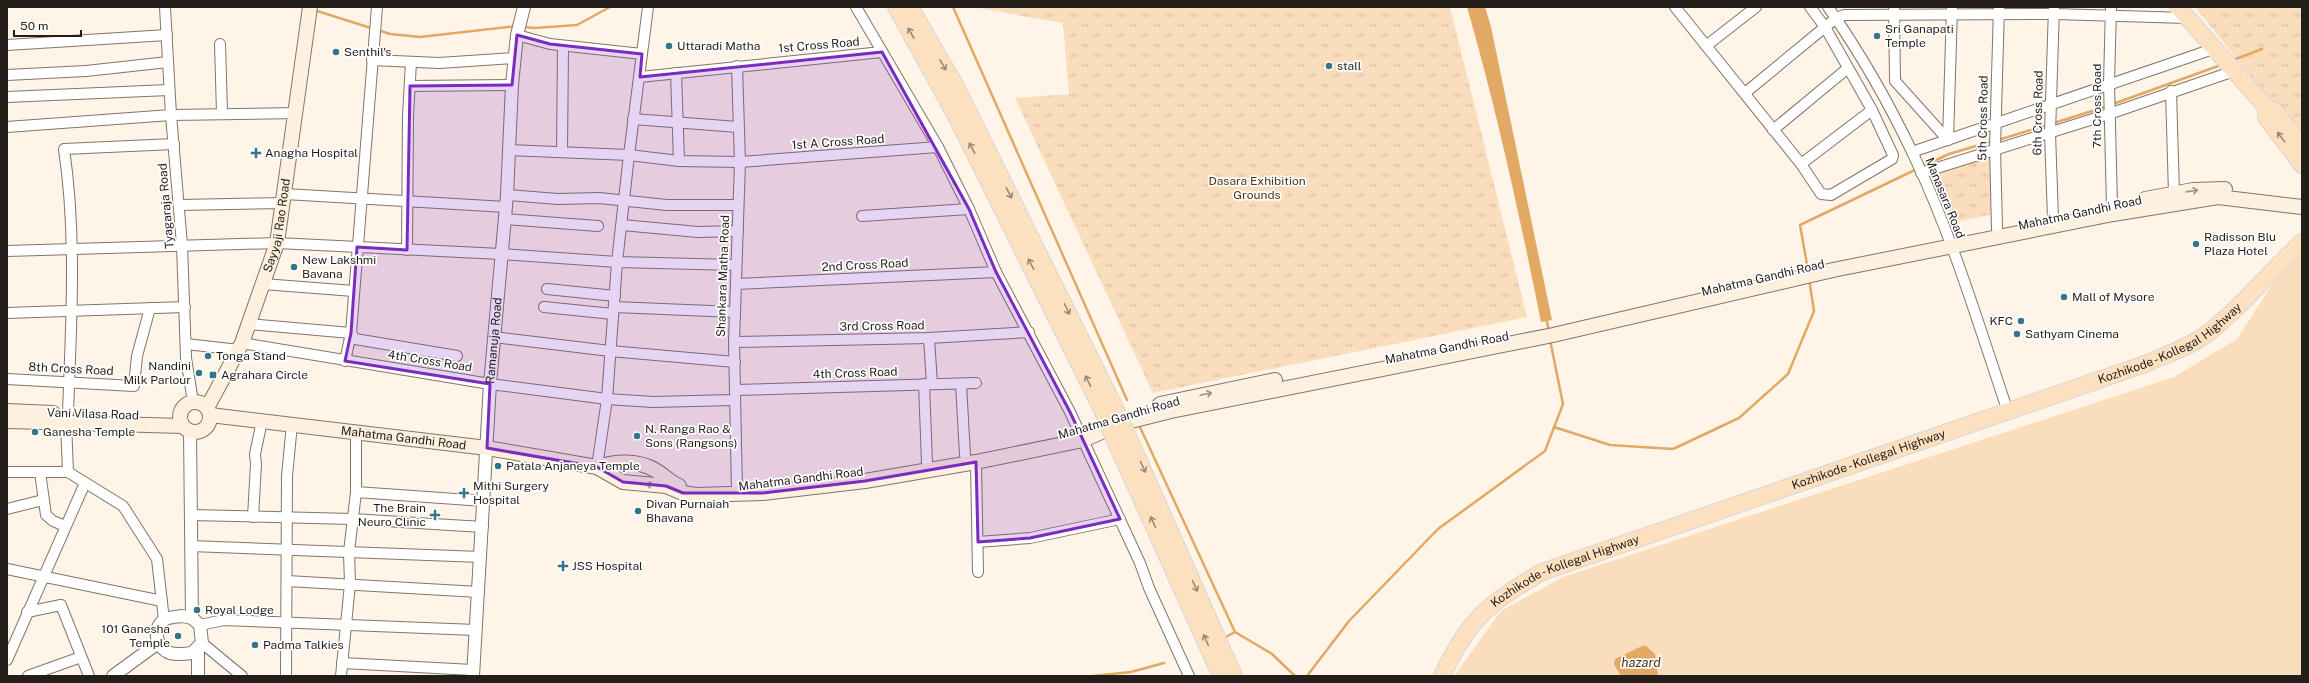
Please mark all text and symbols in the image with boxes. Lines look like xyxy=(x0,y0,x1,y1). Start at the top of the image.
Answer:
scale bar xyxy=(14,12,81,38)
text: 50 m xyxy=(20,19,48,33)
place label: Sri Ganapati Temple xyxy=(1885,22,1954,50)
one-way arrow xyxy=(906,28,914,40)
marker: Sri Ganapati Temple xyxy=(1872,31,1882,41)
street label: 1st Cross Road xyxy=(778,34,860,56)
place label: Uttaradi Matha xyxy=(677,39,760,53)
marker: Uttaradi Matha xyxy=(664,41,674,51)
place label: Senthil's xyxy=(344,45,391,59)
marker: Senthil's xyxy=(331,47,341,57)
one-way arrow xyxy=(940,59,947,71)
place label: stall xyxy=(1337,59,1362,73)
marker: stall xyxy=(1324,61,1334,71)
street label: 7th Cross Road xyxy=(2090,64,2104,148)
street label: 6th Cross Road xyxy=(2030,70,2046,156)
street label: 5th Cross Road xyxy=(1975,75,1991,161)
street label: 1st A Cross Road xyxy=(791,132,885,152)
one-way arrow xyxy=(2277,132,2285,143)
one-way arrow xyxy=(968,142,975,154)
place label: Anagha Hospital xyxy=(265,146,358,160)
marker: Anagha Hospital xyxy=(250,147,262,159)
street label: Manasara Road xyxy=(1922,156,1968,240)
street label: Tyagaraja Road xyxy=(155,163,177,249)
park label: Dasara Exhibition Grounds xyxy=(1208,174,1306,202)
street label: Sayyaji Rao Road xyxy=(260,178,293,274)
one-way arrow xyxy=(1006,187,1013,199)
one-way arrow xyxy=(2185,187,2198,195)
street label: Mahatma Gandhi Road xyxy=(2017,193,2143,233)
street label: Shankara Matha Road xyxy=(714,215,732,337)
place label: Radisson Blu Plaza Hotel xyxy=(2204,230,2276,258)
marker: Radisson Blu Plaza Hotel xyxy=(2191,239,2201,249)
place label: New Lakshmi Bavana xyxy=(302,253,376,281)
street label: 2nd Cross Road xyxy=(821,256,909,274)
street label: Mahatma Gandhi Road xyxy=(1700,257,1826,299)
one-way arrow xyxy=(1026,258,1034,270)
marker: New Lakshmi Bavana xyxy=(289,262,299,272)
place label: Mall of Mysore xyxy=(2072,290,2155,304)
marker: Mall of Mysore xyxy=(2059,292,2069,302)
street label: Ramanuja Road xyxy=(483,297,505,384)
street label: Kozhikode - Kollegal Highway xyxy=(2096,300,2245,387)
one-way arrow xyxy=(1064,303,1071,315)
place label: KFC xyxy=(1989,314,2013,328)
marker: KFC xyxy=(2016,316,2026,326)
street label: 3rd Cross Road xyxy=(839,318,925,334)
place label: Sathyam Cinema xyxy=(2025,327,2119,341)
street label: Mahatma Gandhi Road xyxy=(1384,329,1510,367)
marker: Sathyam Cinema xyxy=(2012,329,2022,339)
street label: 4th Cross Road xyxy=(387,347,473,375)
place label: Tonga Stand xyxy=(216,349,286,363)
marker: Tonga Stand xyxy=(203,351,213,361)
place label: Nandini Milk Parlour xyxy=(123,359,191,387)
street label: 8th Cross Road xyxy=(28,360,114,378)
street label: 4th Cross Road xyxy=(812,365,898,381)
marker: Nandini Milk Parlour xyxy=(194,368,204,378)
place label: Agrahara Circle xyxy=(221,368,308,382)
marker: Agrahara Circle xyxy=(208,370,218,380)
one-way arrow xyxy=(1083,375,1091,387)
one-way arrow xyxy=(1199,390,1212,398)
street label: Mahatma Gandhi Road xyxy=(1057,394,1181,442)
street label: Vani Vilasa Road xyxy=(47,405,139,423)
place label: N. Ranga Rao & Sons (Rangsons) xyxy=(645,422,738,450)
street label: Mahatma Gandhi Road xyxy=(340,424,467,452)
place label: Ganesha Temple xyxy=(43,425,136,439)
street label: Kozhikode - Kollegal Highway xyxy=(1790,426,1948,492)
marker: Ganesha Temple xyxy=(30,427,40,437)
marker: N. Ranga Rao & Sons (Rangsons) xyxy=(632,431,642,441)
place label: Patala Anjaneya Temple xyxy=(506,459,640,473)
marker: Patala Anjaneya Temple xyxy=(493,461,503,471)
one-way arrow xyxy=(1140,461,1147,473)
street label: Mahatma Gandhi Road xyxy=(738,464,864,494)
place label: Mithi Surgery Hospital xyxy=(473,479,550,507)
one-way arrow xyxy=(646,481,659,489)
marker: Mithi Surgery Hospital xyxy=(458,487,470,499)
place label: Divan Purnaiah Bhavana xyxy=(646,497,729,525)
place label: The Brain Neuro Clinic xyxy=(358,501,426,529)
marker: Divan Purnaiah Bhavana xyxy=(633,506,643,516)
marker: The Brain Neuro Clinic xyxy=(429,509,441,521)
one-way arrow xyxy=(1149,516,1156,528)
street label: Kozhikode - Kollegal Highway xyxy=(1488,532,1642,610)
place label: JSS Hospital xyxy=(572,559,643,573)
marker: JSS Hospital xyxy=(557,560,569,572)
one-way arrow xyxy=(1192,579,1200,591)
place label: Royal Lodge xyxy=(205,603,274,617)
marker: Royal Lodge xyxy=(192,605,202,615)
place label: 101 Ganesha Temple xyxy=(101,622,170,650)
marker: 101 Ganesha Temple xyxy=(173,631,183,641)
one-way arrow xyxy=(1202,634,1210,646)
place label: Padma Talkies xyxy=(263,638,343,652)
marker: Padma Talkies xyxy=(250,640,260,650)
water label: hazard xyxy=(1621,655,1661,670)

